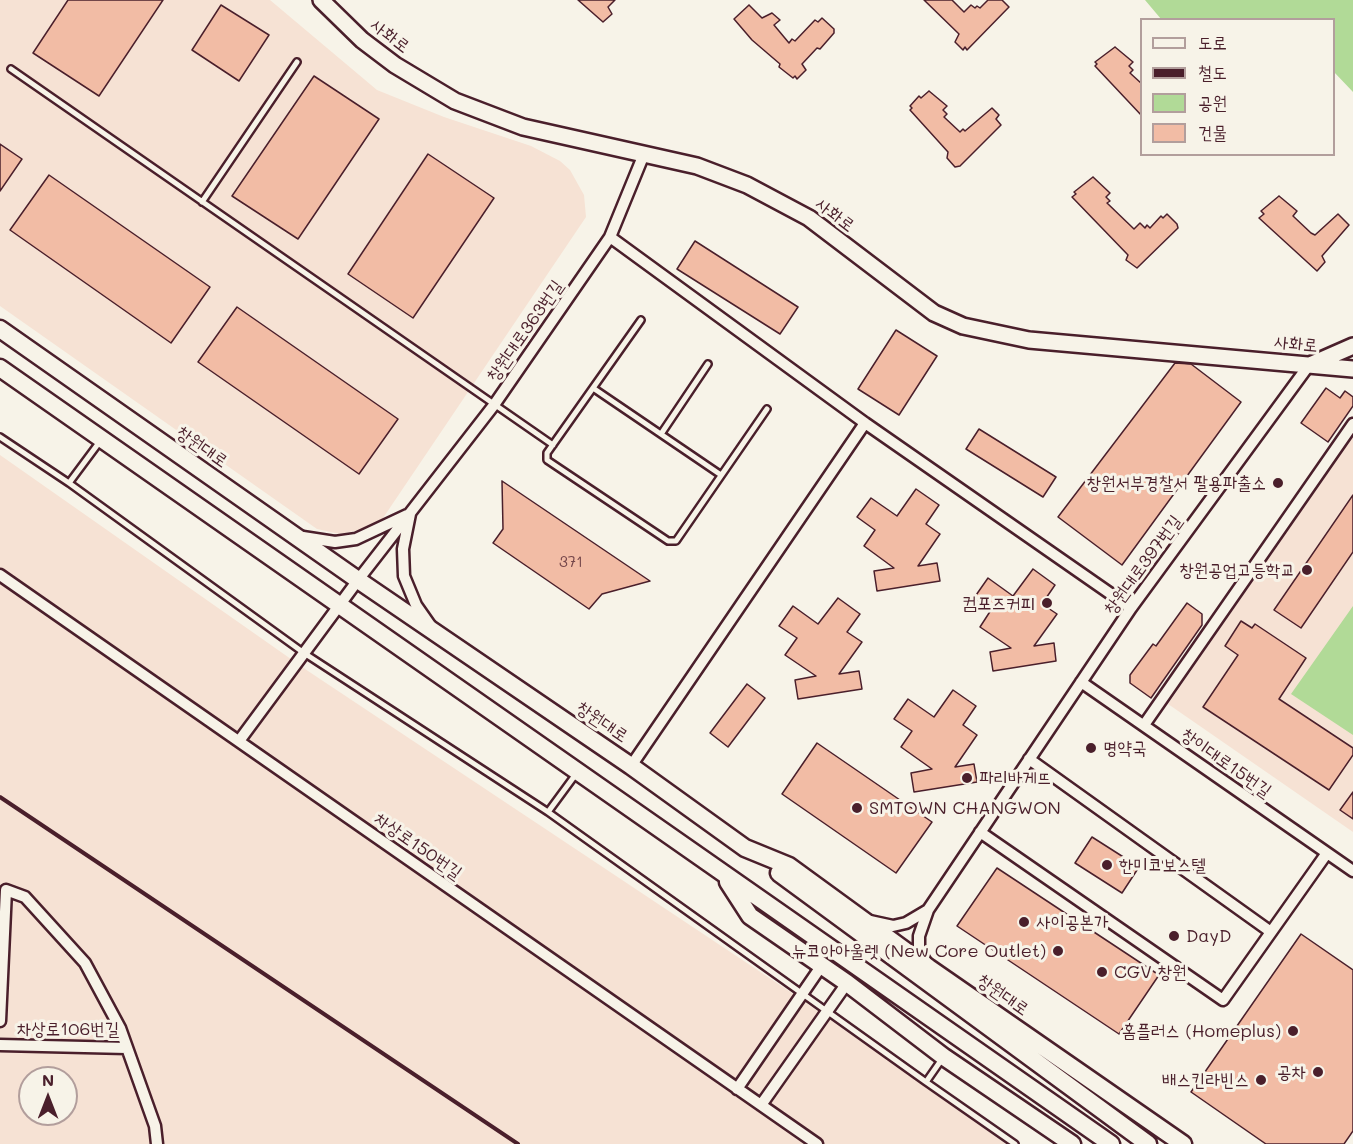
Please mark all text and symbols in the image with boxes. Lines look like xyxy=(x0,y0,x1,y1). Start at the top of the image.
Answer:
street label: 사화로 xyxy=(366,14,414,58)
legend xyxy=(1140,18,1335,156)
text: 도로 xyxy=(1198,30,1227,54)
text: 철도 xyxy=(1198,60,1227,84)
text: 공원 xyxy=(1198,90,1227,114)
text: 건물 xyxy=(1198,120,1227,144)
street label: 사화로 xyxy=(811,193,859,237)
street label: 창원대로363번길 xyxy=(482,276,568,386)
street label: 사화로 xyxy=(1273,331,1319,357)
street label: 창원대로 xyxy=(172,422,232,472)
place label: 창원서부경찰서 팔용파출소 xyxy=(1086,472,1266,494)
marker: 창원서부경찰서 팔용파출소 xyxy=(1271,476,1285,490)
street label: 창원대로397번길 xyxy=(1100,511,1186,619)
house number: 371 xyxy=(559,553,583,571)
place label: 창원공업고등학교 xyxy=(1179,559,1295,581)
marker: 창원공업고등학교 xyxy=(1300,563,1314,577)
place label: 컴포즈커피 xyxy=(963,592,1035,614)
marker: 컴포즈커피 xyxy=(1040,596,1054,610)
street label: 창원대로 xyxy=(572,697,632,747)
street label: 창이대로15번길 xyxy=(1177,724,1275,802)
place label: 명약국 xyxy=(1103,737,1146,759)
marker: 명약국 xyxy=(1084,741,1098,755)
place label: 파리바게뜨 xyxy=(979,767,1051,789)
marker: 파리바게뜨 xyxy=(960,771,974,785)
place label: SMTOWN CHANGWON xyxy=(869,797,1061,819)
marker: SMTOWN CHANGWON xyxy=(850,801,864,815)
street label: 차상로150번길 xyxy=(370,808,466,884)
place label: 한미코보스텔 xyxy=(1119,854,1206,876)
marker: 한미코보스텔 xyxy=(1100,858,1114,872)
place label: 사이공본가 xyxy=(1036,911,1108,933)
marker: 사이공본가 xyxy=(1017,915,1031,929)
place label: DayD xyxy=(1186,925,1231,947)
marker: DayD xyxy=(1167,929,1181,943)
place label: 뉴코아아울렛 (New Core Outlet) xyxy=(792,940,1046,962)
marker: 뉴코아아울렛 (New Core Outlet) xyxy=(1051,944,1065,958)
place label: CGV 창원 xyxy=(1114,961,1186,983)
marker: CGV 창원 xyxy=(1095,965,1109,979)
street label: 창원대로 xyxy=(973,970,1033,1020)
street label: 차상로106번길 xyxy=(17,1018,119,1040)
place label: 홈플러스 (Homeplus) xyxy=(1122,1020,1281,1042)
marker: 홈플러스 (Homeplus) xyxy=(1286,1024,1300,1038)
place label: 공차 xyxy=(1277,1061,1306,1083)
marker: 공차 xyxy=(1311,1065,1325,1079)
north arrow xyxy=(18,1066,78,1126)
text: N xyxy=(42,1069,54,1090)
place label: 배스킨라빈스 xyxy=(1162,1069,1249,1091)
marker: 배스킨라빈스 xyxy=(1254,1073,1268,1087)

